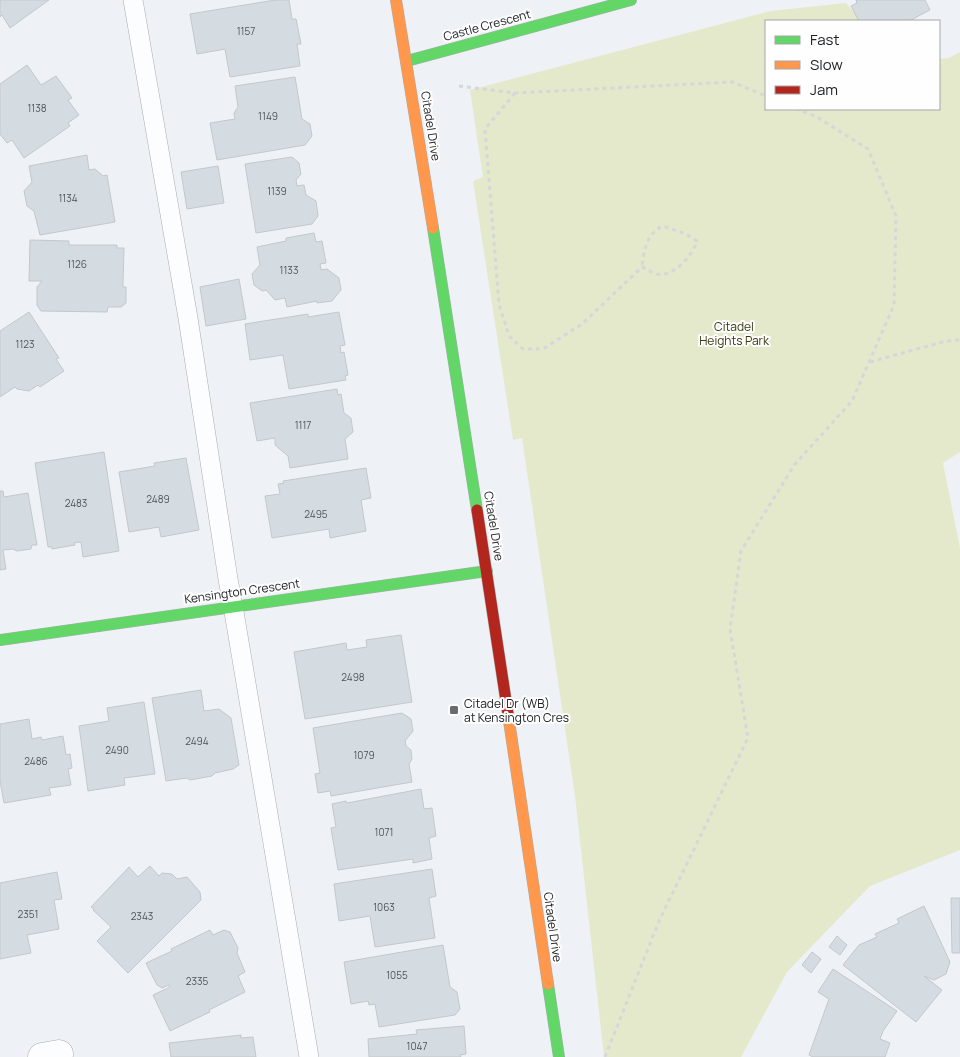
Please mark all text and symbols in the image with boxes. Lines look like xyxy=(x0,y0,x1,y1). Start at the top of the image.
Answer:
street label: Castle Crescent xyxy=(441,5,533,45)
legend xyxy=(765,20,940,110)
house number: 1157 xyxy=(237,24,255,38)
text: Fast xyxy=(810,29,839,50)
text: Slow xyxy=(810,54,843,75)
text: Jam xyxy=(810,79,838,100)
street label: Citadel Drive xyxy=(417,90,445,162)
house number: 1138 xyxy=(27,101,47,115)
house number: 1149 xyxy=(258,109,278,123)
house number: 1139 xyxy=(267,184,287,198)
house number: 1134 xyxy=(58,191,78,205)
house number: 1126 xyxy=(67,257,87,271)
house number: 1133 xyxy=(280,263,298,277)
park label: Citadel Heights Park xyxy=(699,318,770,349)
house number: 1123 xyxy=(15,337,35,351)
house number: 1117 xyxy=(295,418,311,432)
street label: Citadel Drive xyxy=(480,490,508,562)
house number: 2489 xyxy=(146,492,170,506)
house number: 2483 xyxy=(65,496,87,510)
house number: 2495 xyxy=(304,507,328,521)
street label: Kensington Crescent xyxy=(183,574,301,608)
house number: 2498 xyxy=(341,670,365,684)
place label: Citadel Dr (WB) at Kensington Cres xyxy=(464,695,569,726)
marker: Citadel Dr (WB) at Kensington Cres xyxy=(448,704,460,716)
house number: 2494 xyxy=(185,734,209,748)
house number: 2490 xyxy=(105,743,129,757)
house number: 1079 xyxy=(353,748,375,762)
house number: 2486 xyxy=(24,754,48,768)
house number: 1071 xyxy=(375,825,393,839)
street label: Citadel Drive xyxy=(540,891,566,963)
house number: 1063 xyxy=(373,900,395,914)
house number: 2351 xyxy=(18,907,38,921)
house number: 2343 xyxy=(131,909,153,923)
house number: 1055 xyxy=(386,968,408,982)
house number: 2335 xyxy=(186,974,208,988)
house number: 1047 xyxy=(407,1039,427,1053)

